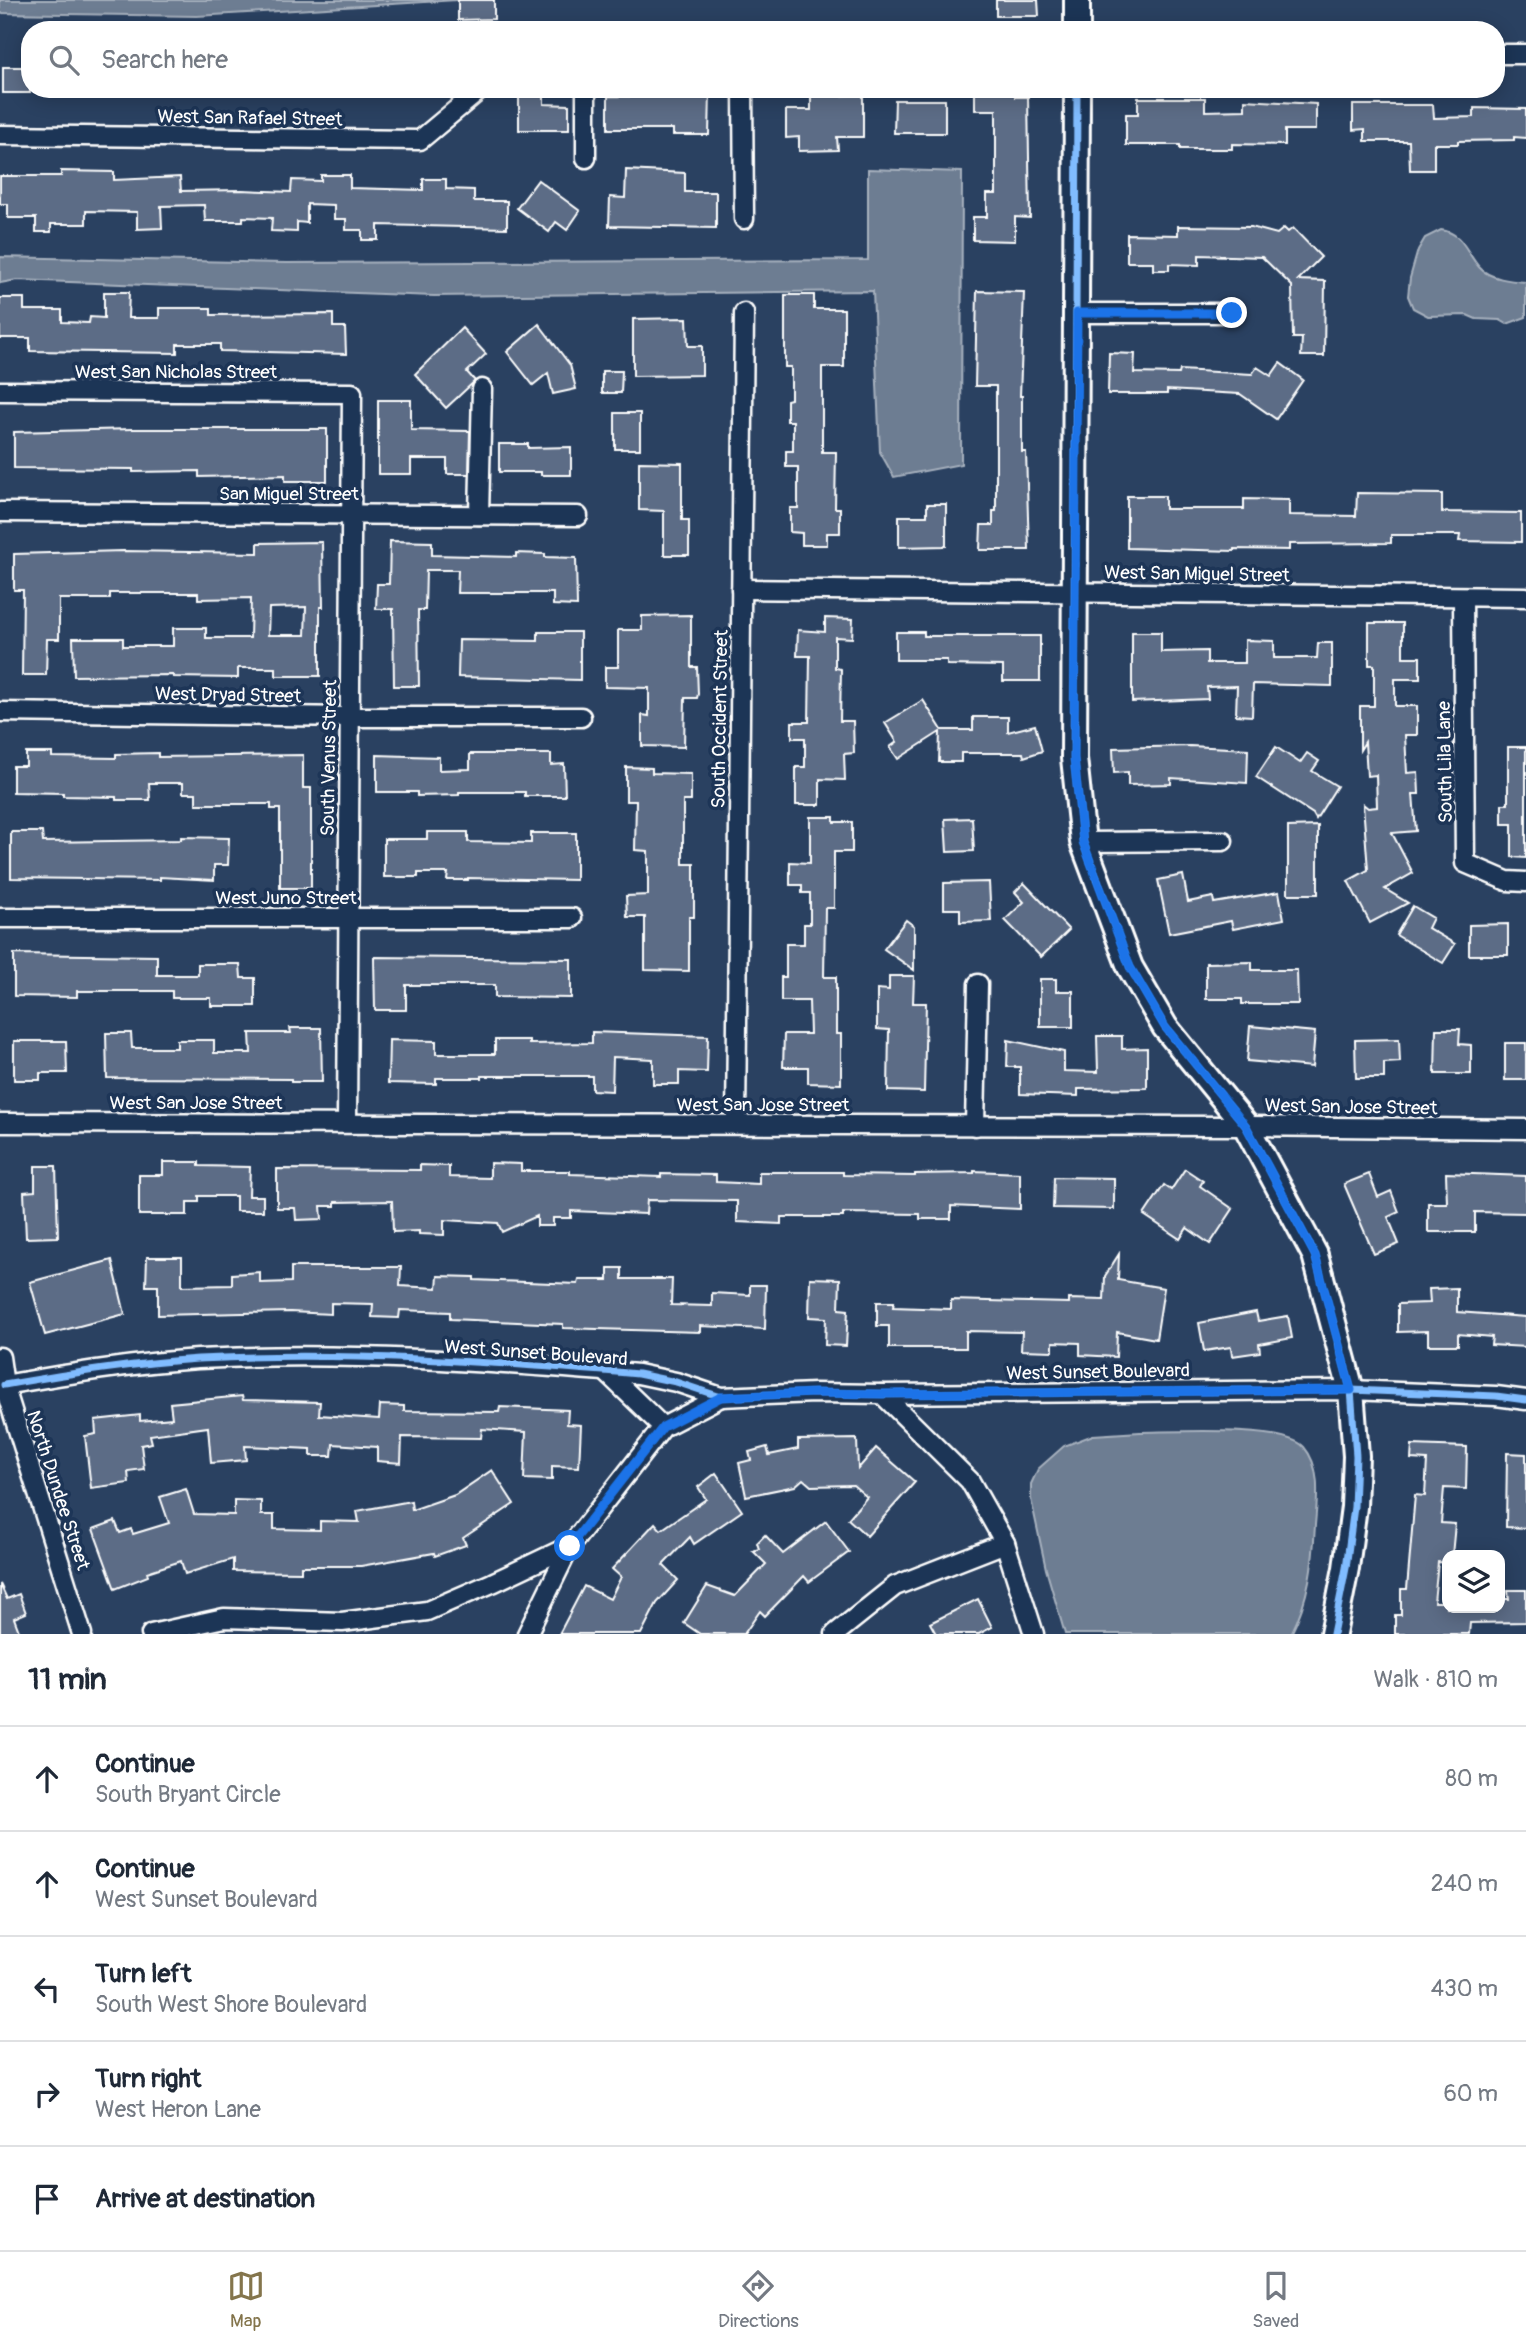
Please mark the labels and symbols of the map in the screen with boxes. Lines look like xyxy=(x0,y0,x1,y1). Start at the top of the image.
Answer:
street label: West San Rafael Street xyxy=(157,104,343,132)
route end xyxy=(1216,297,1247,328)
street label: West San Nicholas Street xyxy=(75,360,278,384)
street label: San Miguel Street xyxy=(219,482,359,506)
street label: West San Miguel Street xyxy=(1104,560,1290,588)
street label: South Occident Street xyxy=(706,629,734,809)
street label: South Venus Street xyxy=(316,679,342,836)
street label: West Dryad Street xyxy=(155,682,302,708)
street label: South Lila Lane xyxy=(1432,700,1458,823)
street label: West Juno Street xyxy=(215,886,357,910)
street label: West San Jose Street xyxy=(110,1091,283,1115)
street label: West San Jose Street xyxy=(677,1093,850,1117)
street label: West San Jose Street xyxy=(1264,1093,1438,1121)
street label: West Sunset Boulevard xyxy=(443,1335,629,1371)
street label: West Sunset Boulevard xyxy=(1006,1358,1190,1386)
street label: North Dundee Street xyxy=(21,1408,95,1573)
route start xyxy=(554,1530,585,1561)

